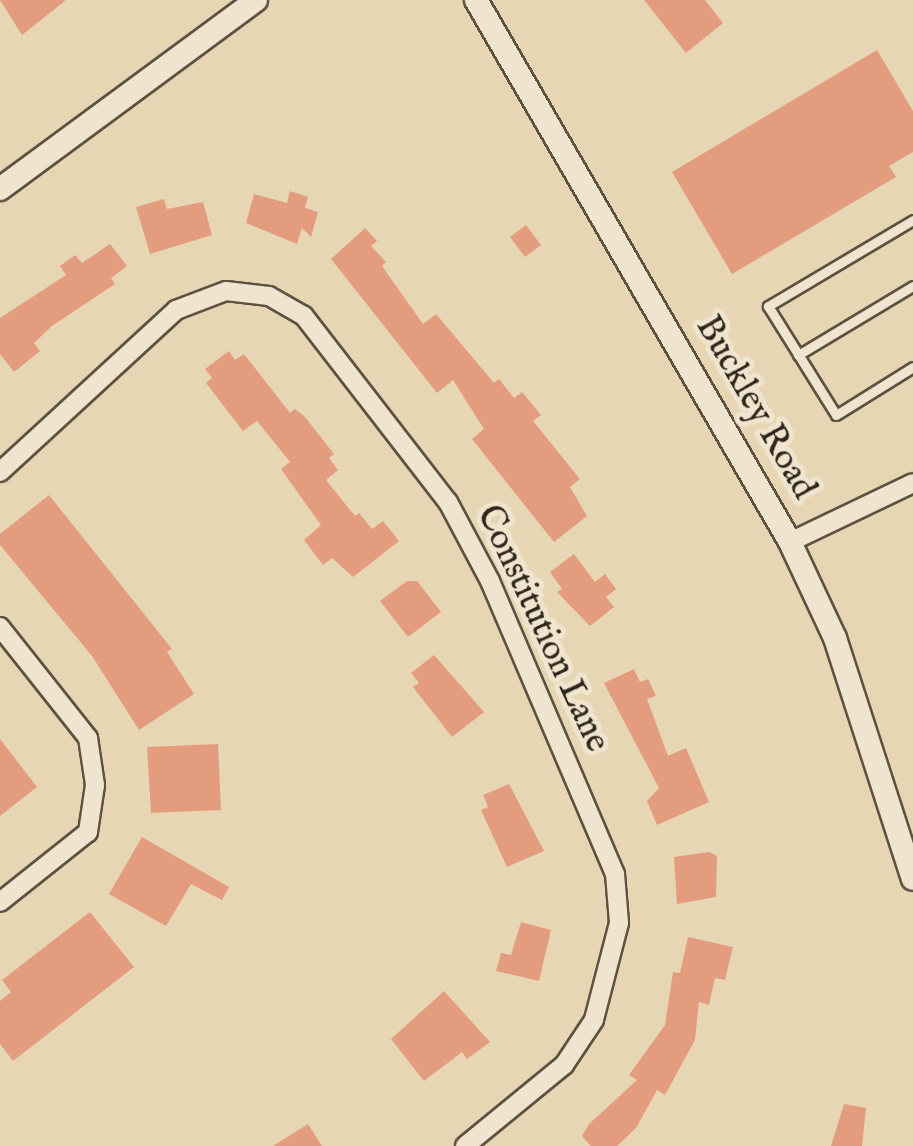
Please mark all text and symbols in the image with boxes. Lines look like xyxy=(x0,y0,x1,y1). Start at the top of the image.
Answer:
street label: Buckley Road xyxy=(686,309,824,507)
street label: Constitution Lane xyxy=(467,499,617,759)

